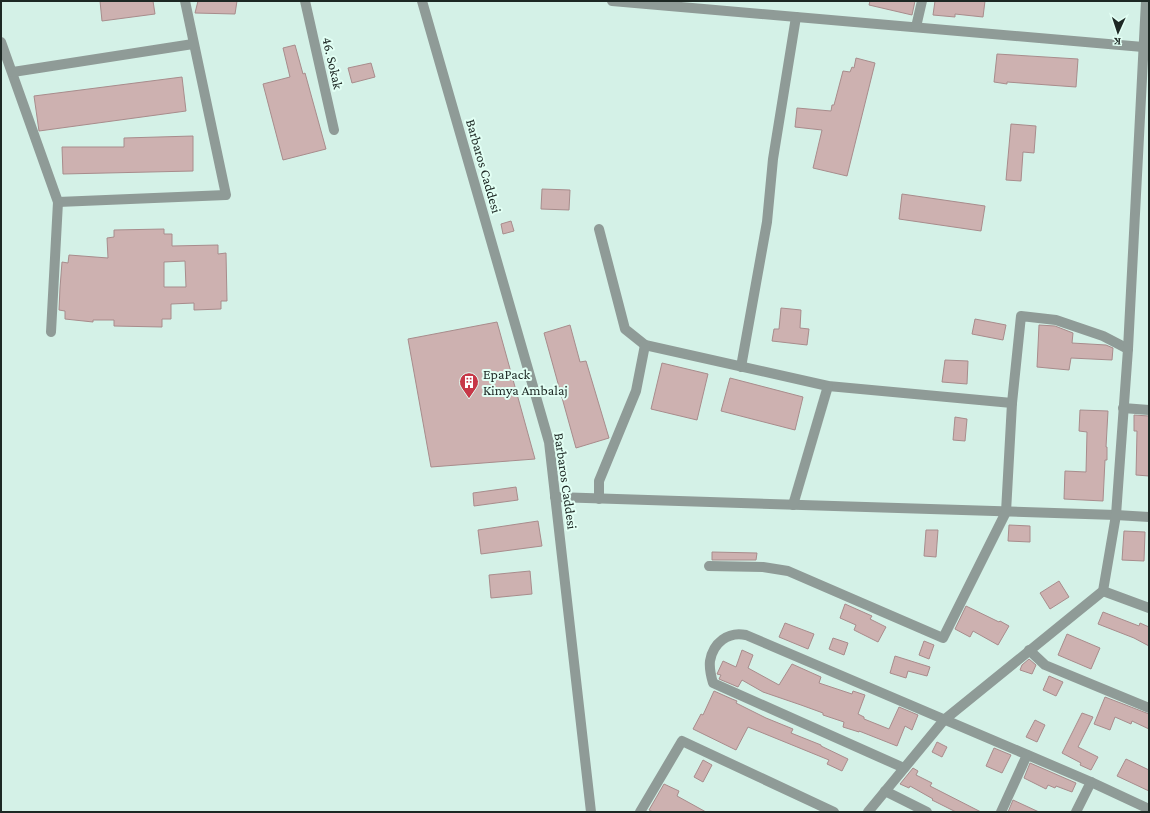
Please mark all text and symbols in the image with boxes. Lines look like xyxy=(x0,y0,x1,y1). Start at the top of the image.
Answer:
north arrow xyxy=(1098,12,1138,52)
street label: 46. Sokak xyxy=(319,35,347,91)
text: K xyxy=(1113,36,1121,48)
street label: Barbaros Caddesi xyxy=(463,117,505,215)
place label: EpaPack Kimya Ambalaj xyxy=(483,366,568,399)
building icon: EpaPack Kimya Ambalaj xyxy=(458,371,480,399)
street label: Barbaros Caddesi xyxy=(551,432,581,531)

